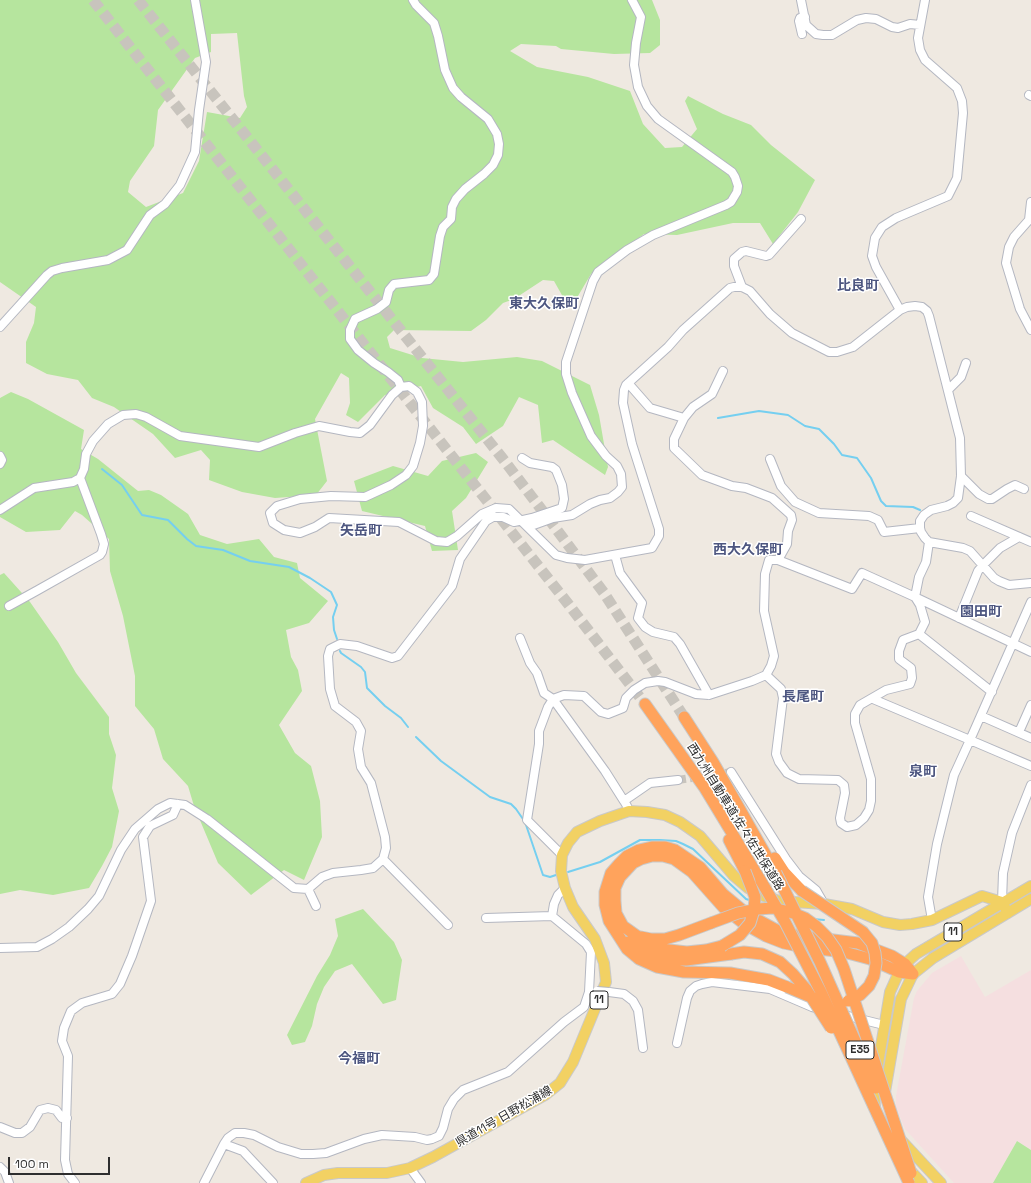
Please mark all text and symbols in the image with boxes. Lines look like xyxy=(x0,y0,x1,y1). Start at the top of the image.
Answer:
district label: 比良町 xyxy=(837,278,879,294)
district label: 東大久保町 xyxy=(509,296,579,312)
district label: 矢岳町 xyxy=(340,523,382,539)
district label: 西大久保町 xyxy=(713,542,783,558)
district label: 園田町 xyxy=(960,604,1002,620)
district label: 長尾町 xyxy=(782,689,824,705)
street label: 西九州自動車道;佐々佐世保道路 xyxy=(684,741,786,893)
district label: 泉町 xyxy=(909,764,937,780)
road number: 11 xyxy=(944,923,962,941)
road number: 11 xyxy=(590,991,608,1009)
road number: E35 xyxy=(846,1041,874,1059)
district label: 今福町 xyxy=(338,1051,380,1067)
street label: 県道11号 日野松浦線 xyxy=(453,1083,555,1151)
scale bar xyxy=(10,1149,112,1175)
text: 100 m xyxy=(15,1156,49,1172)

